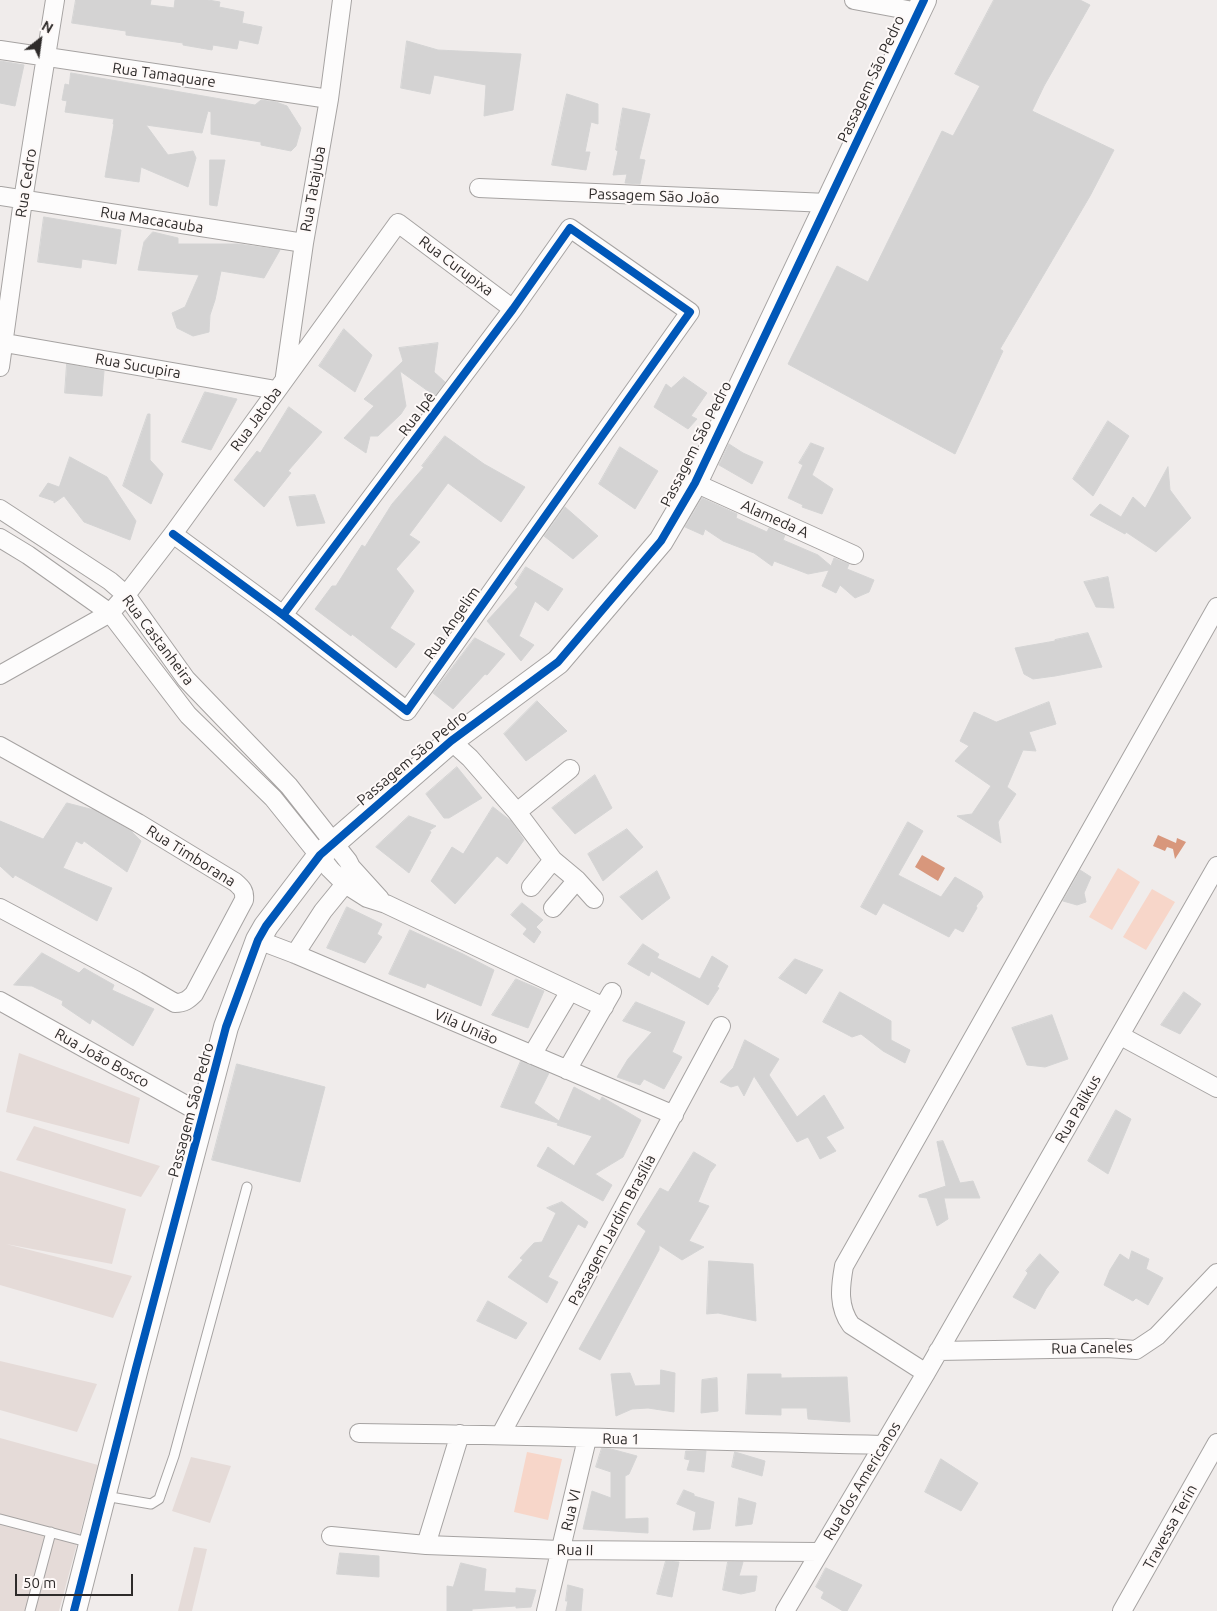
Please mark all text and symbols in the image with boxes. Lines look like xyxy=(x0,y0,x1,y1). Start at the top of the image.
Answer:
street label: Passagem São Pedro xyxy=(834,12,908,146)
north arrow xyxy=(15,15,65,65)
text: N xyxy=(39,17,56,37)
street label: Rua Tamaquare xyxy=(111,59,217,91)
street label: Rua Tatajuba xyxy=(297,145,329,233)
street label: Rua Cedro xyxy=(12,147,40,219)
street label: Passagem São João xyxy=(588,185,720,207)
street label: Rua Macacauba xyxy=(99,203,205,237)
street label: Rua Curupixa xyxy=(415,232,497,300)
street label: Rua Sucupira xyxy=(94,350,182,382)
street label: Passagem São Pedro xyxy=(657,378,735,510)
street label: Rua Jatoba xyxy=(227,383,285,455)
street label: Rua Ipê xyxy=(395,389,439,439)
street label: Alameda A xyxy=(738,496,812,542)
street label: Rua Angelim xyxy=(420,583,484,663)
street label: Rua Castanheira xyxy=(118,591,198,689)
street label: Passagem São Pedro xyxy=(353,707,471,809)
street label: Rua Timborana xyxy=(143,821,239,891)
street label: Vila União xyxy=(431,1005,501,1049)
street label: Rua João Bosco xyxy=(51,1025,153,1091)
street label: Passagem São Pedro xyxy=(164,1041,218,1179)
street label: Rua Palikus xyxy=(1051,1072,1105,1146)
street label: Passagem Jardim Brasília xyxy=(565,1151,659,1309)
street label: Rua Caneles xyxy=(1051,1338,1133,1358)
street label: Rua dos Americanos xyxy=(819,1418,905,1544)
street label: Rua 1 xyxy=(602,1430,640,1448)
street label: Travessa Terin xyxy=(1139,1481,1201,1573)
street label: Rua VI xyxy=(557,1487,585,1533)
street label: Rua II xyxy=(556,1541,594,1559)
scale bar xyxy=(18,1564,135,1596)
text: 50 m xyxy=(23,1574,56,1591)

